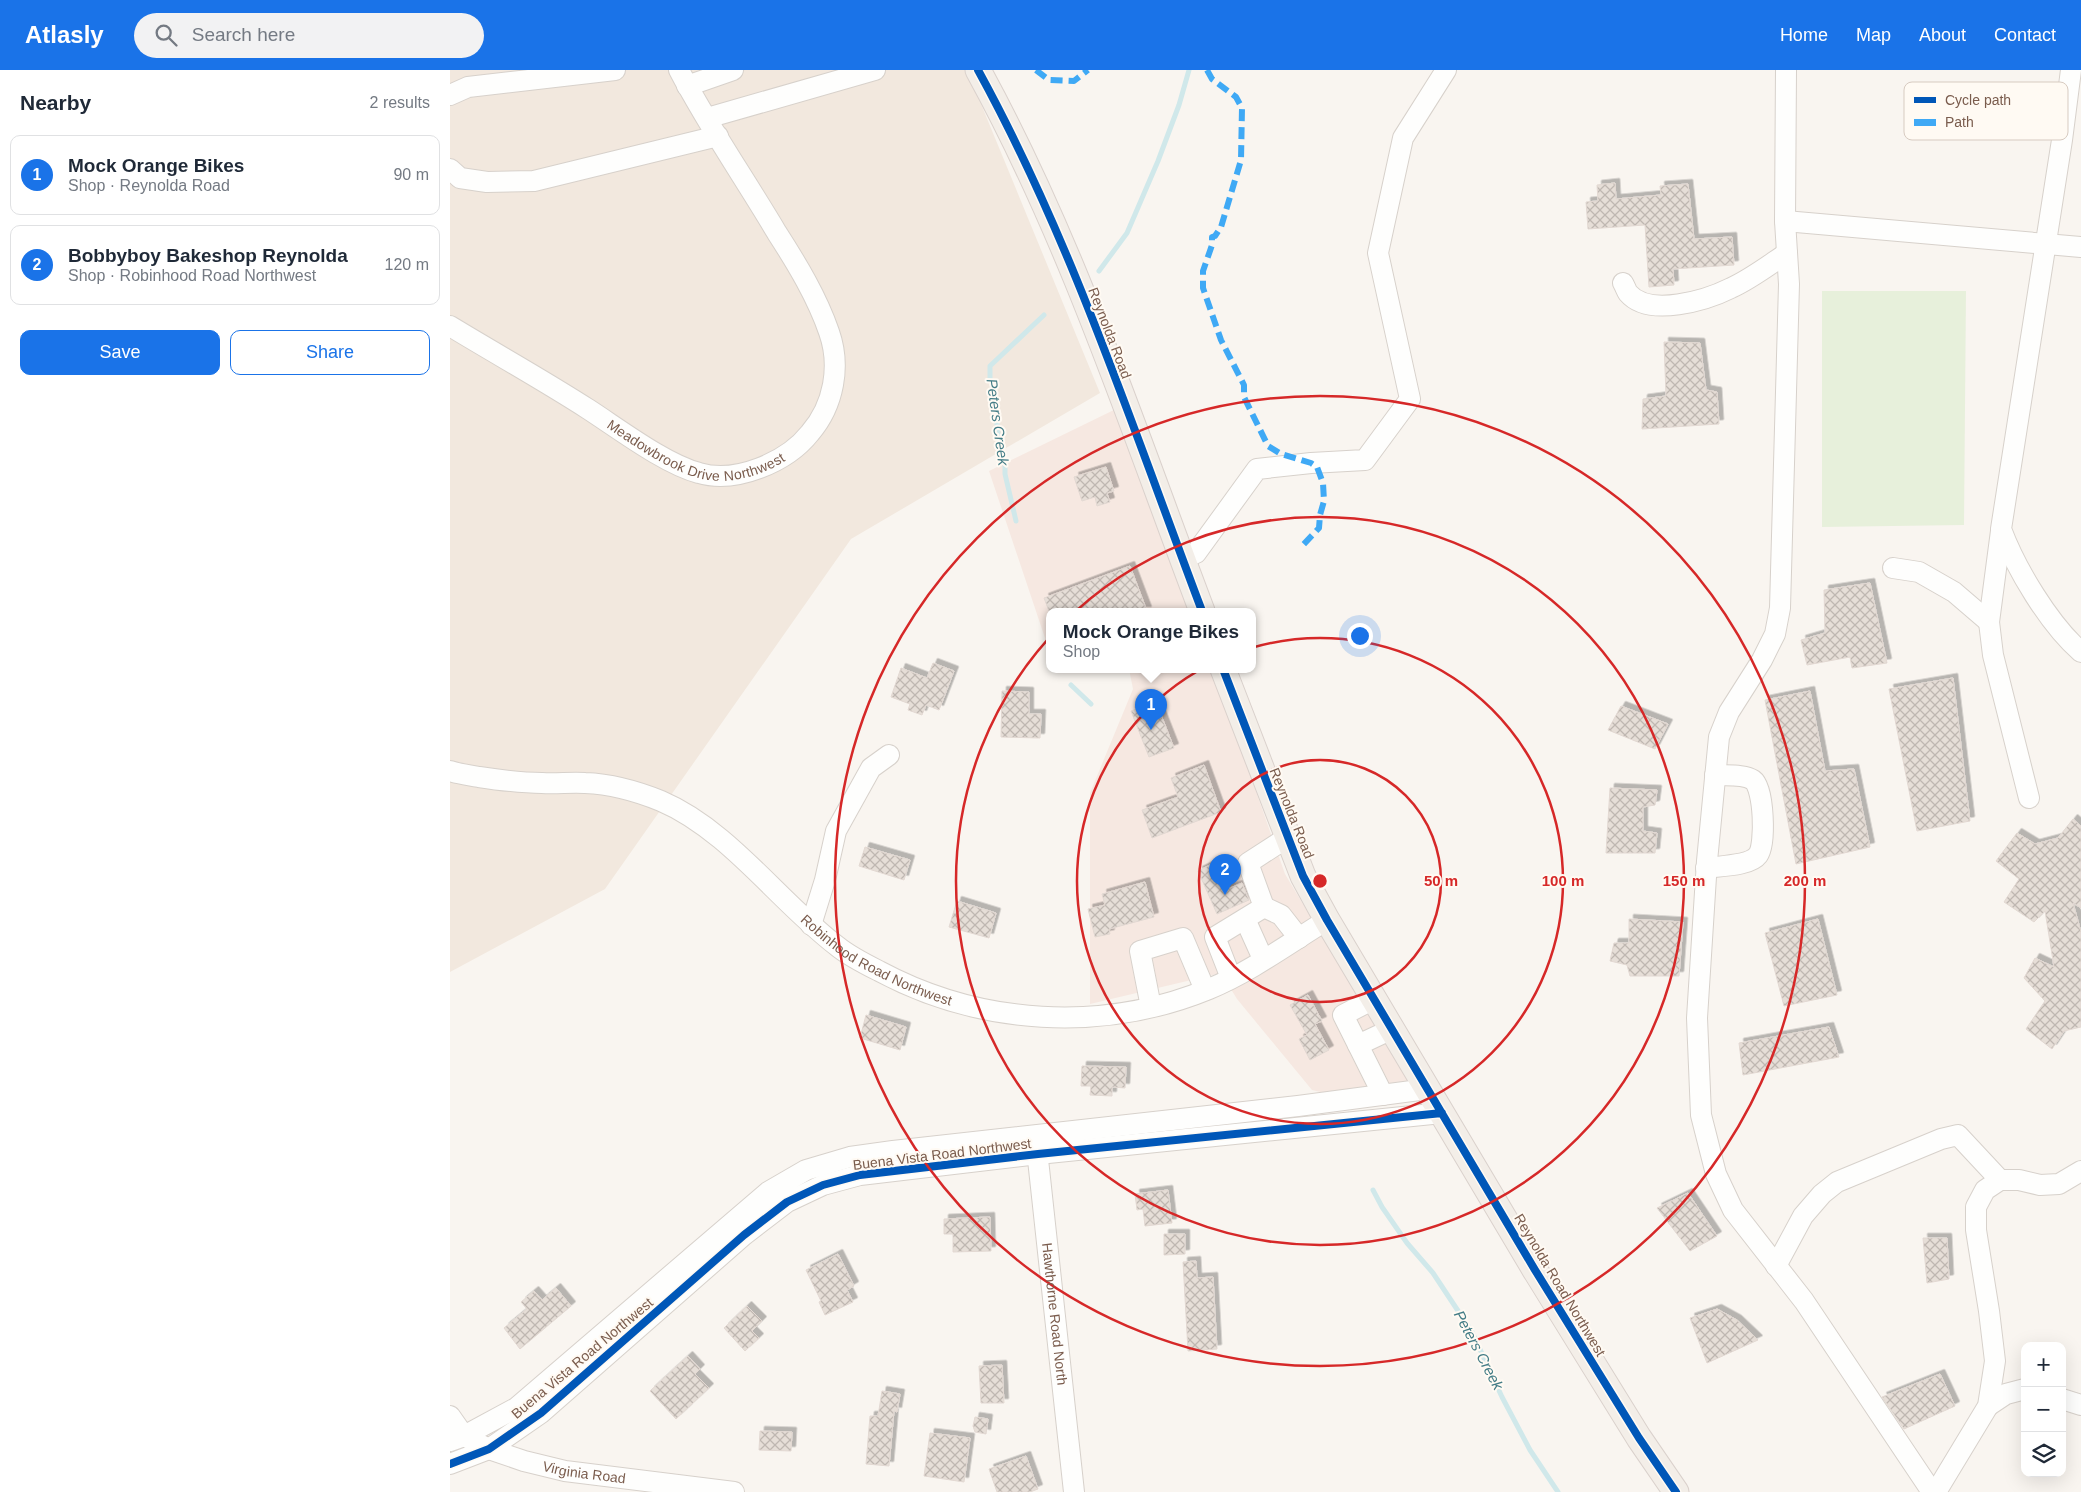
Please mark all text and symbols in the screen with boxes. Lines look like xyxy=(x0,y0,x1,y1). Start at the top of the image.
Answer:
search box xyxy=(134,13,484,58)
text: Atlasly xyxy=(25,21,104,48)
icon: search xyxy=(152,21,180,49)
text: Search here xyxy=(192,24,295,45)
text: Home xyxy=(1780,25,1828,45)
text: Map xyxy=(1856,25,1891,45)
text: About xyxy=(1919,25,1966,45)
text: Contact xyxy=(1994,25,2056,45)
legend xyxy=(1904,82,2068,140)
text: Nearby xyxy=(20,91,91,114)
text: Cycle path xyxy=(1945,92,2011,108)
text: 2 results xyxy=(370,94,430,111)
text: Path xyxy=(1945,114,1974,130)
text: Mock Orange Bikes xyxy=(68,155,244,176)
text: 1 xyxy=(33,166,41,183)
text: 90 m xyxy=(393,166,429,183)
text: Shop · Reynolda Road xyxy=(68,177,230,194)
text: Bobbyboy Bakeshop Reynolda xyxy=(68,245,348,266)
text: 2 xyxy=(33,256,41,273)
text: 120 m xyxy=(385,256,429,273)
text: Shop · Robinhood Road Northwest xyxy=(68,267,316,284)
street label: Reynolda Road xyxy=(1085,285,1135,381)
button: Save xyxy=(20,330,220,375)
button: Share xyxy=(230,330,430,375)
water label: Peters Creek xyxy=(983,377,1013,468)
street label: Meadowbrook Drive Northwest xyxy=(604,416,788,484)
popup xyxy=(1046,608,1256,673)
text: Mock Orange Bikes xyxy=(1063,621,1239,642)
your location xyxy=(1347,623,1373,649)
text: Shop xyxy=(1063,643,1100,660)
pin: 1 xyxy=(1135,689,1167,730)
street label: Reynolda Road xyxy=(1267,765,1317,861)
pin: 2 xyxy=(1209,854,1241,895)
centre of rings xyxy=(1311,872,1329,890)
text: 50 m xyxy=(1424,872,1458,889)
text: 100 m xyxy=(1542,872,1584,889)
text: 150 m xyxy=(1663,872,1705,889)
text: 200 m xyxy=(1784,872,1826,889)
street label: Robinhood Road Northwest xyxy=(798,911,954,1009)
street label: Buena Vista Road Northwest xyxy=(852,1135,1032,1173)
street label: Reynolda Road Northwest xyxy=(1511,1211,1609,1359)
street label: Hawthorne Road North xyxy=(1039,1242,1070,1386)
street label: Buena Vista Road Northwest xyxy=(508,1294,656,1422)
water label: Peters Creek xyxy=(1451,1307,1508,1394)
map controls xyxy=(2021,1342,2066,1477)
button: + xyxy=(2021,1342,2066,1387)
button: − xyxy=(2021,1387,2066,1432)
button: layers xyxy=(2021,1432,2066,1477)
street label: Virginia Road xyxy=(541,1458,627,1486)

